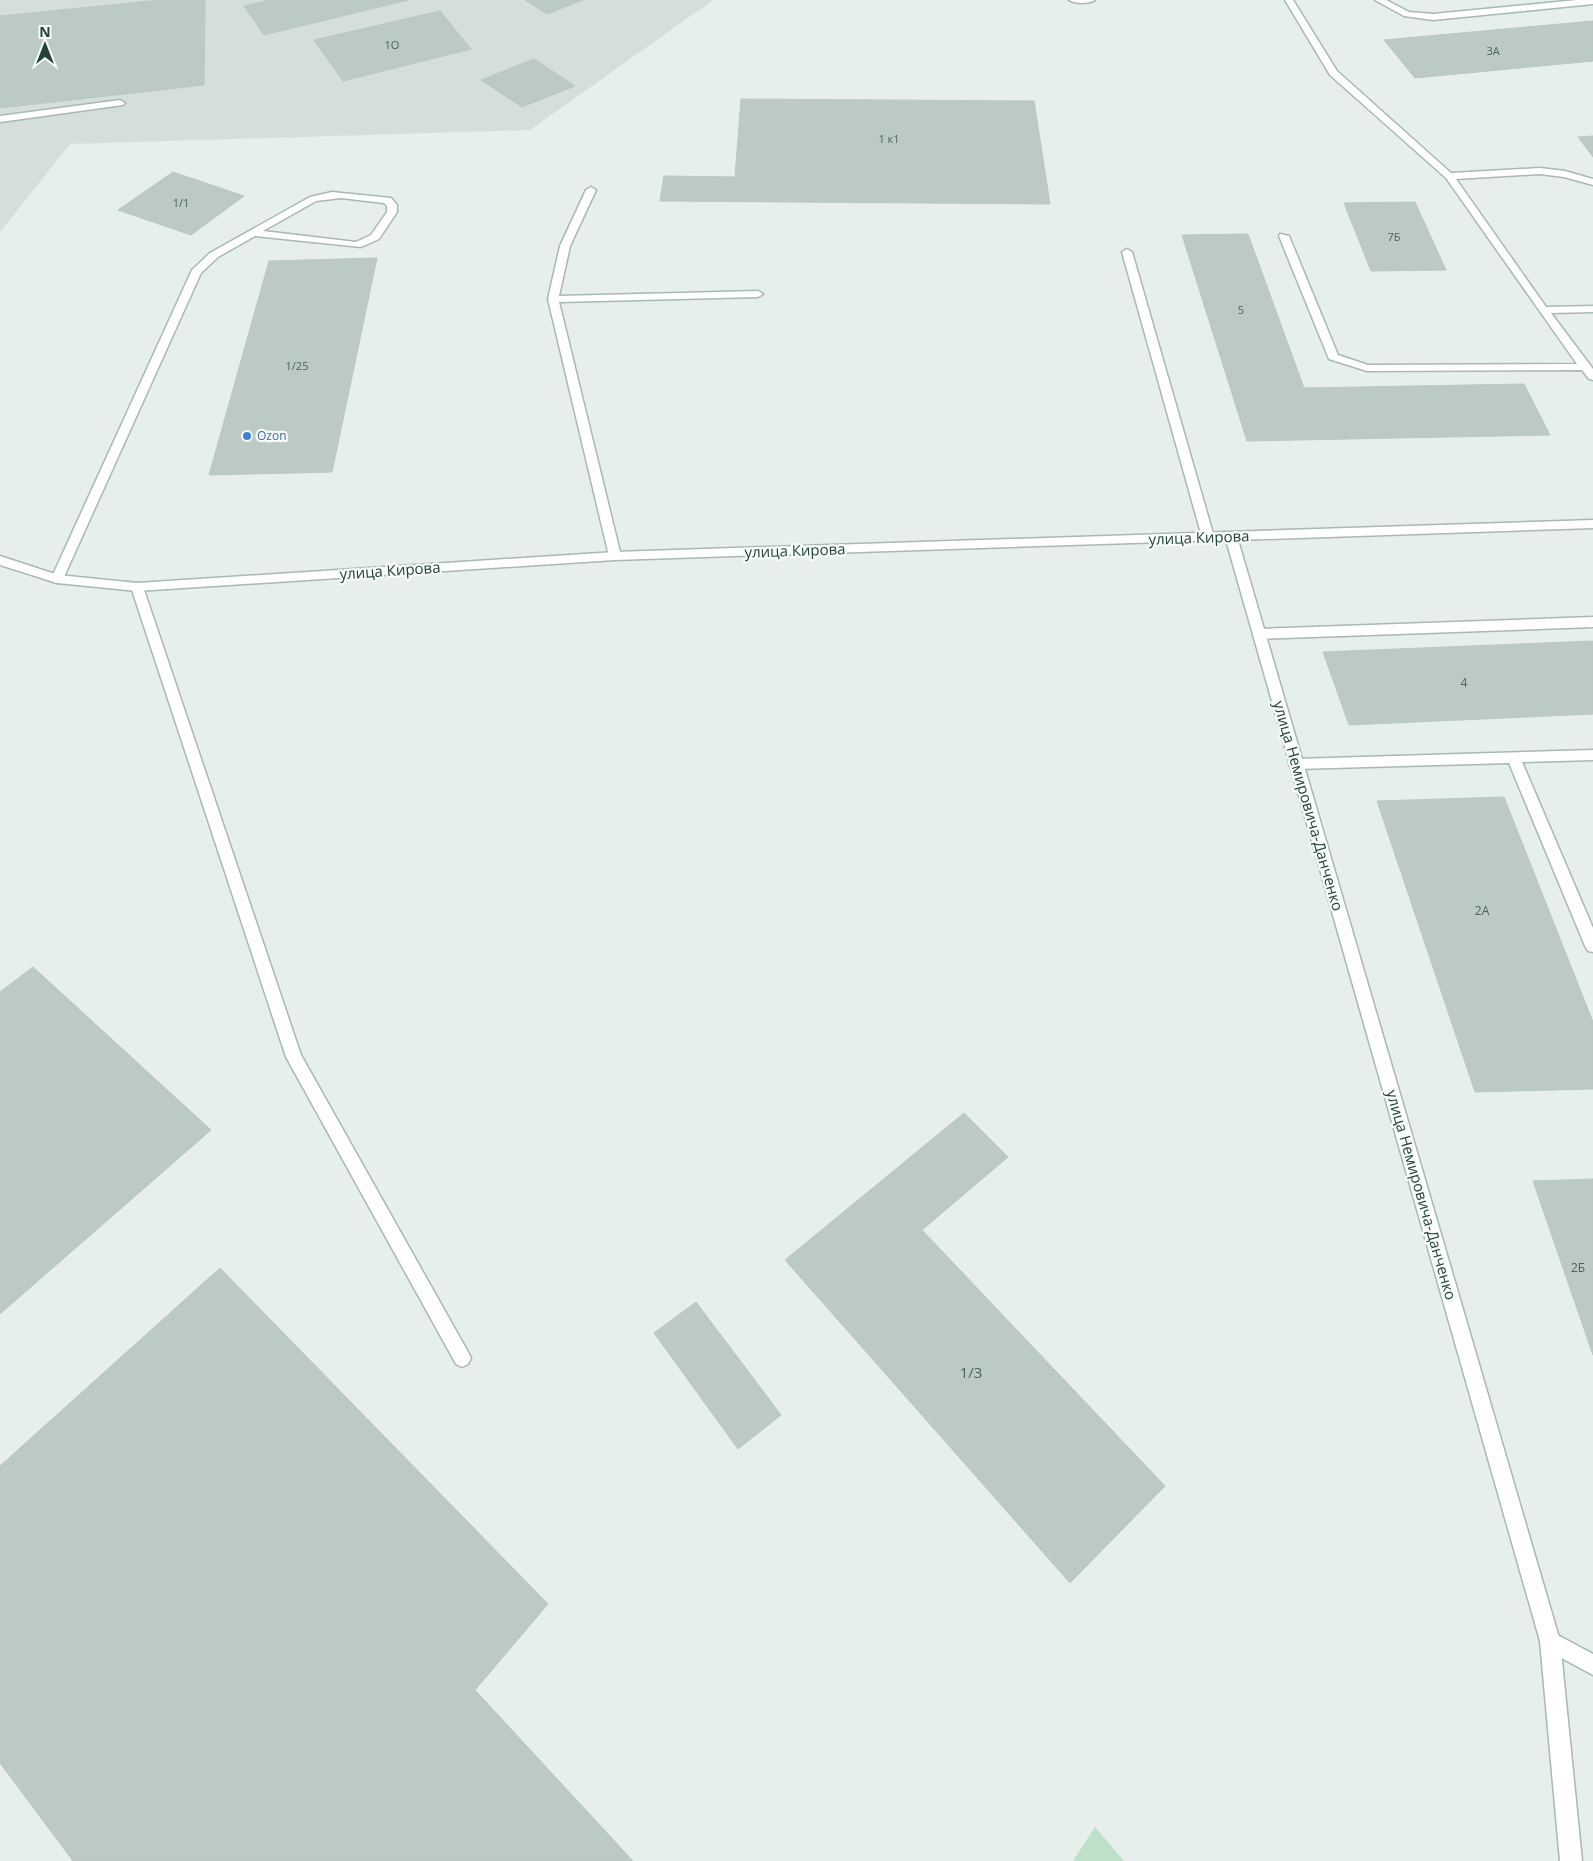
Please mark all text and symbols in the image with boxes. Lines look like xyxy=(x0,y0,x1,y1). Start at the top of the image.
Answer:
north arrow xyxy=(20,20,70,70)
text: N xyxy=(39,22,51,41)
house number: 1О xyxy=(385,37,399,52)
house number: 3А xyxy=(1486,43,1500,58)
house number: 1 к1 xyxy=(878,131,900,146)
house number: 1/1 xyxy=(173,195,189,210)
house number: 7Б xyxy=(1387,229,1401,244)
house number: 5 xyxy=(1238,302,1244,317)
house number: 1/25 xyxy=(286,358,308,373)
place label: Ozon xyxy=(257,427,287,444)
marker: Ozon xyxy=(241,430,253,442)
street label: улица Кирова xyxy=(1148,525,1250,549)
street label: улица Кирова xyxy=(744,538,846,562)
street label: улица Кирова xyxy=(339,557,441,584)
house number: 4 xyxy=(1461,674,1468,691)
street label: улица Немировича-Данченко xyxy=(1269,698,1349,913)
house number: 2А xyxy=(1475,902,1490,919)
street label: улица Немировича-Данченко xyxy=(1382,1087,1462,1302)
house number: 2Б xyxy=(1571,1259,1585,1276)
house number: 1/3 xyxy=(960,1362,982,1382)

